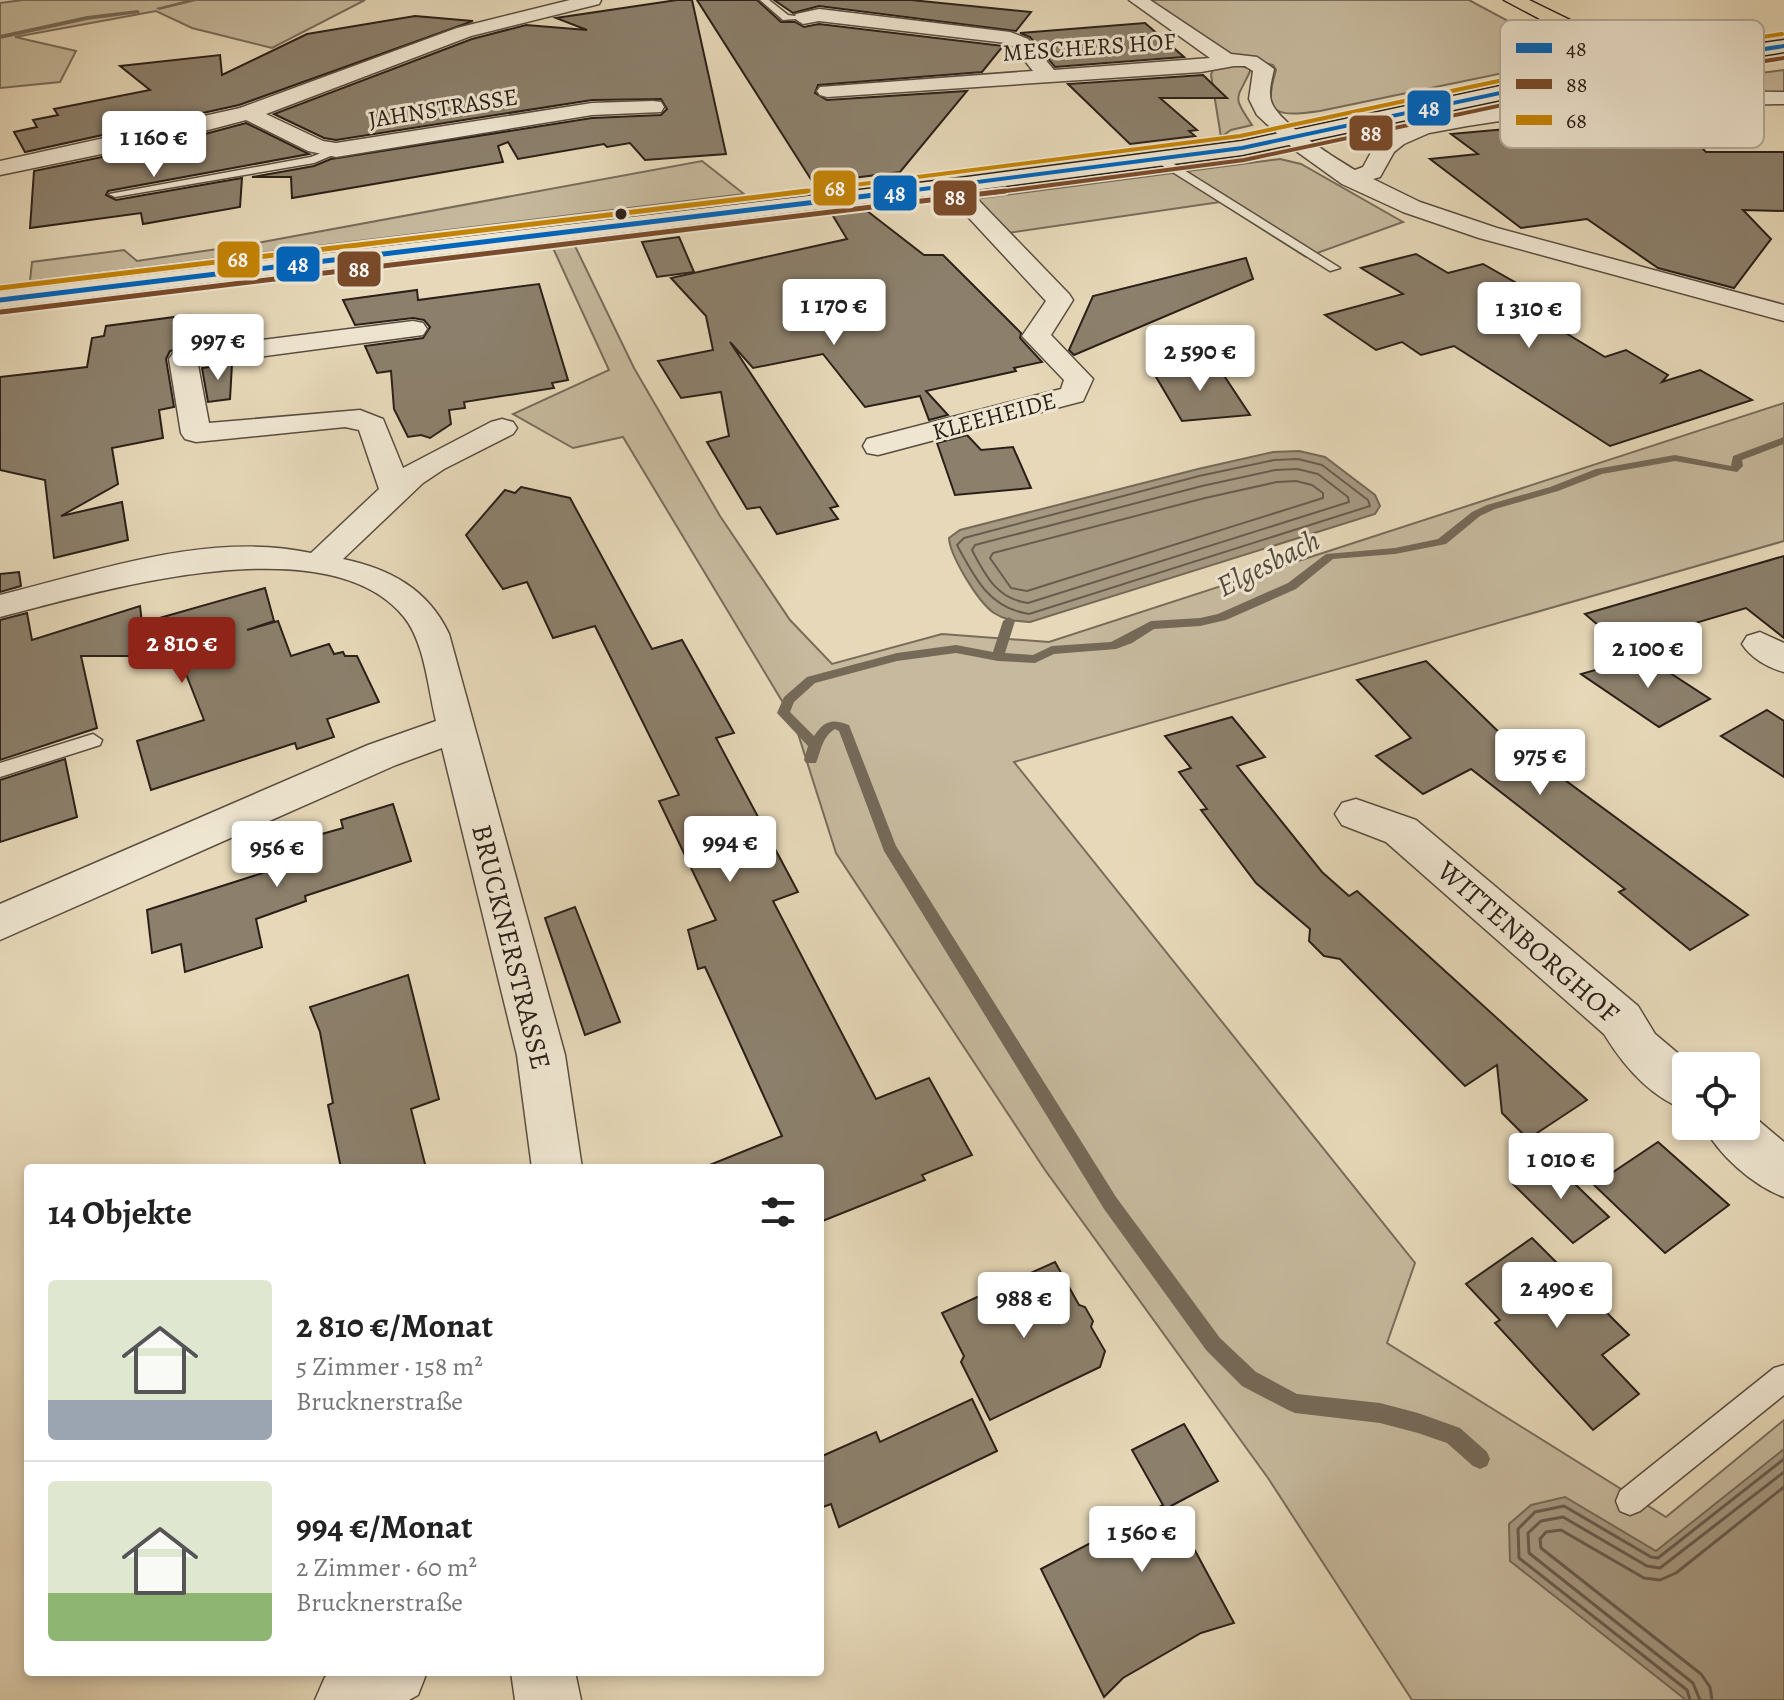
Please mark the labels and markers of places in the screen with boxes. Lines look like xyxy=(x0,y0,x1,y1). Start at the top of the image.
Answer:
pin: 1 160 € xyxy=(80,111,228,179)
unlabelled marker xyxy=(613,206,629,222)
pin: 1 170 € xyxy=(760,279,908,347)
pin: 1 310 € xyxy=(1455,282,1603,350)
pin: 997 € xyxy=(162,314,274,382)
pin: 2 590 € xyxy=(1126,325,1274,393)
pin: 2 810 € xyxy=(108,617,256,685)
pin: 2 100 € xyxy=(1574,622,1722,690)
pin: 975 € xyxy=(1484,729,1596,797)
pin: 994 € xyxy=(674,816,786,884)
pin: 956 € xyxy=(221,821,333,889)
pin: 1 010 € xyxy=(1487,1133,1635,1201)
pin: 2 490 € xyxy=(1483,1262,1631,1330)
pin: 988 € xyxy=(968,1272,1080,1340)
pin: 1 560 € xyxy=(1068,1506,1216,1574)

